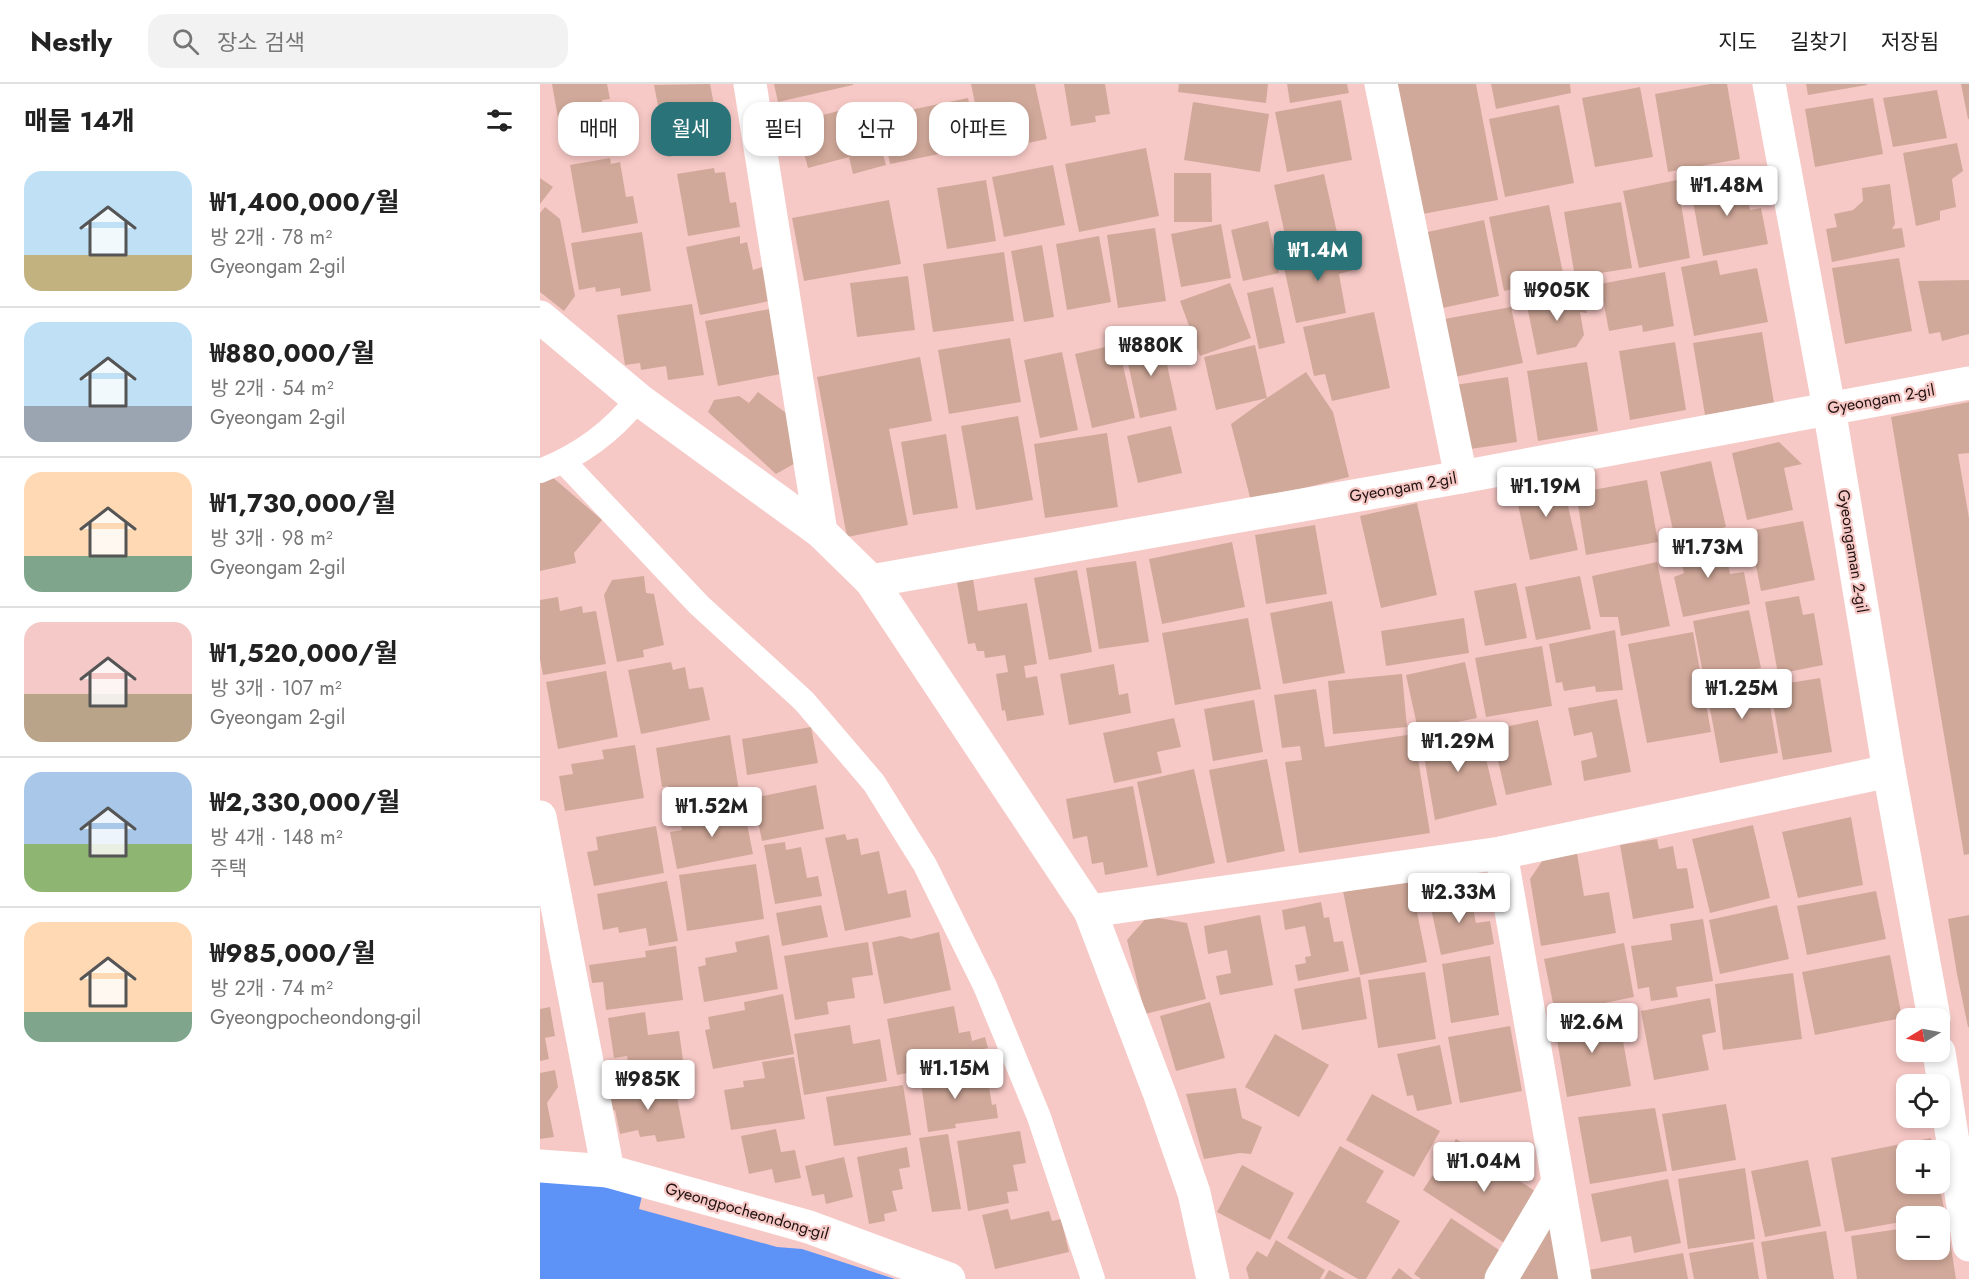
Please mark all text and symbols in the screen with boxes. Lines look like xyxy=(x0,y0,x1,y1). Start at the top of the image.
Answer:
search box xyxy=(148,14,568,68)
text: Nestly xyxy=(30,21,112,62)
icon: search xyxy=(169,25,202,58)
text: 장소 검색 xyxy=(217,26,305,58)
text: 지도 xyxy=(1718,27,1757,57)
text: 길찾기 xyxy=(1790,27,1848,57)
text: 저장됨 xyxy=(1881,27,1939,57)
text: 매물 14개 xyxy=(24,102,135,140)
chip: 매매 xyxy=(558,102,639,156)
chip: 월세 xyxy=(651,102,731,156)
chip: 필터 xyxy=(743,102,824,156)
chip: 신규 xyxy=(836,102,917,156)
chip: 아파트 xyxy=(929,102,1029,156)
icon: filters xyxy=(483,104,516,137)
pin: ₩1.48M xyxy=(1678,166,1776,217)
text: ₩1.48M xyxy=(1691,171,1763,200)
text: ₩1,400,000/월 xyxy=(210,183,399,221)
icon: home xyxy=(72,195,144,267)
text: 방 2개 · 78 m² xyxy=(210,223,332,252)
pin: ₩1.4M xyxy=(1276,231,1360,282)
text: ₩1.4M xyxy=(1288,236,1348,265)
text: Gyeongam 2-gil xyxy=(210,252,345,281)
pin: ₩905K xyxy=(1515,271,1599,322)
text: ₩905K xyxy=(1524,276,1590,305)
pin: ₩880K xyxy=(1109,326,1193,377)
text: ₩880K xyxy=(1119,331,1183,360)
text: ₩880,000/월 xyxy=(210,334,375,372)
icon: home xyxy=(72,346,144,418)
text: 방 2개 · 54 m² xyxy=(210,374,334,403)
street label: Gyeongam 2-gil xyxy=(1826,378,1936,420)
text: Gyeongam 2-gil xyxy=(210,403,345,432)
street label: Gyeongam 2-gil xyxy=(1348,466,1458,508)
pin: ₩1.19M xyxy=(1497,467,1595,518)
text: ₩1.19M xyxy=(1511,472,1581,501)
text: ₩1,730,000/월 xyxy=(210,484,396,522)
street label: Gyeongaman 2-gil xyxy=(1832,488,1874,614)
icon: home xyxy=(72,496,144,568)
text: 방 3개 · 98 m² xyxy=(210,524,333,553)
pin: ₩1.73M xyxy=(1659,528,1757,579)
text: ₩1.73M xyxy=(1673,533,1743,562)
text: Gyeongam 2-gil xyxy=(210,553,345,582)
text: ₩1,520,000/월 xyxy=(210,634,398,672)
icon: home xyxy=(72,646,144,718)
pin: ₩1.25M xyxy=(1693,669,1791,720)
text: 방 3개 · 107 m² xyxy=(210,674,342,703)
text: ₩1.25M xyxy=(1706,674,1778,703)
text: Gyeongam 2-gil xyxy=(210,703,345,732)
pin: ₩1.29M xyxy=(1409,722,1507,773)
text: ₩1.29M xyxy=(1422,727,1494,756)
text: ₩2,330,000/월 xyxy=(210,783,400,821)
pin: ₩1.52M xyxy=(663,787,761,838)
text: ₩1.52M xyxy=(676,792,748,821)
icon: home xyxy=(72,796,144,868)
text: 방 4개 · 148 m² xyxy=(210,823,343,852)
text: 주택 xyxy=(210,854,247,883)
pin: ₩2.33M xyxy=(1410,873,1508,924)
text: ₩2.33M xyxy=(1422,878,1496,907)
text: ₩985,000/월 xyxy=(210,934,376,972)
icon: home xyxy=(72,946,144,1018)
text: 방 2개 · 74 m² xyxy=(210,974,333,1003)
text: Gyeongpocheondong-gil xyxy=(210,1003,421,1032)
pin: ₩2.6M xyxy=(1550,1003,1634,1054)
text: ₩2.6M xyxy=(1561,1008,1623,1037)
north arrow xyxy=(1896,1008,1950,1062)
map controls xyxy=(1896,1008,1950,1260)
pin: ₩1.15M xyxy=(906,1049,1004,1100)
text: ₩1.15M xyxy=(920,1054,990,1083)
pin: ₩985K xyxy=(606,1060,690,1111)
text: ₩985K xyxy=(616,1065,680,1094)
button: locate xyxy=(1896,1074,1950,1128)
button: + xyxy=(1896,1140,1950,1194)
pin: ₩1.04M xyxy=(1435,1142,1533,1193)
text: ₩1.04M xyxy=(1447,1147,1521,1176)
street label: Gyeongpocheondong-gil xyxy=(663,1177,831,1245)
button: − xyxy=(1896,1206,1950,1260)

